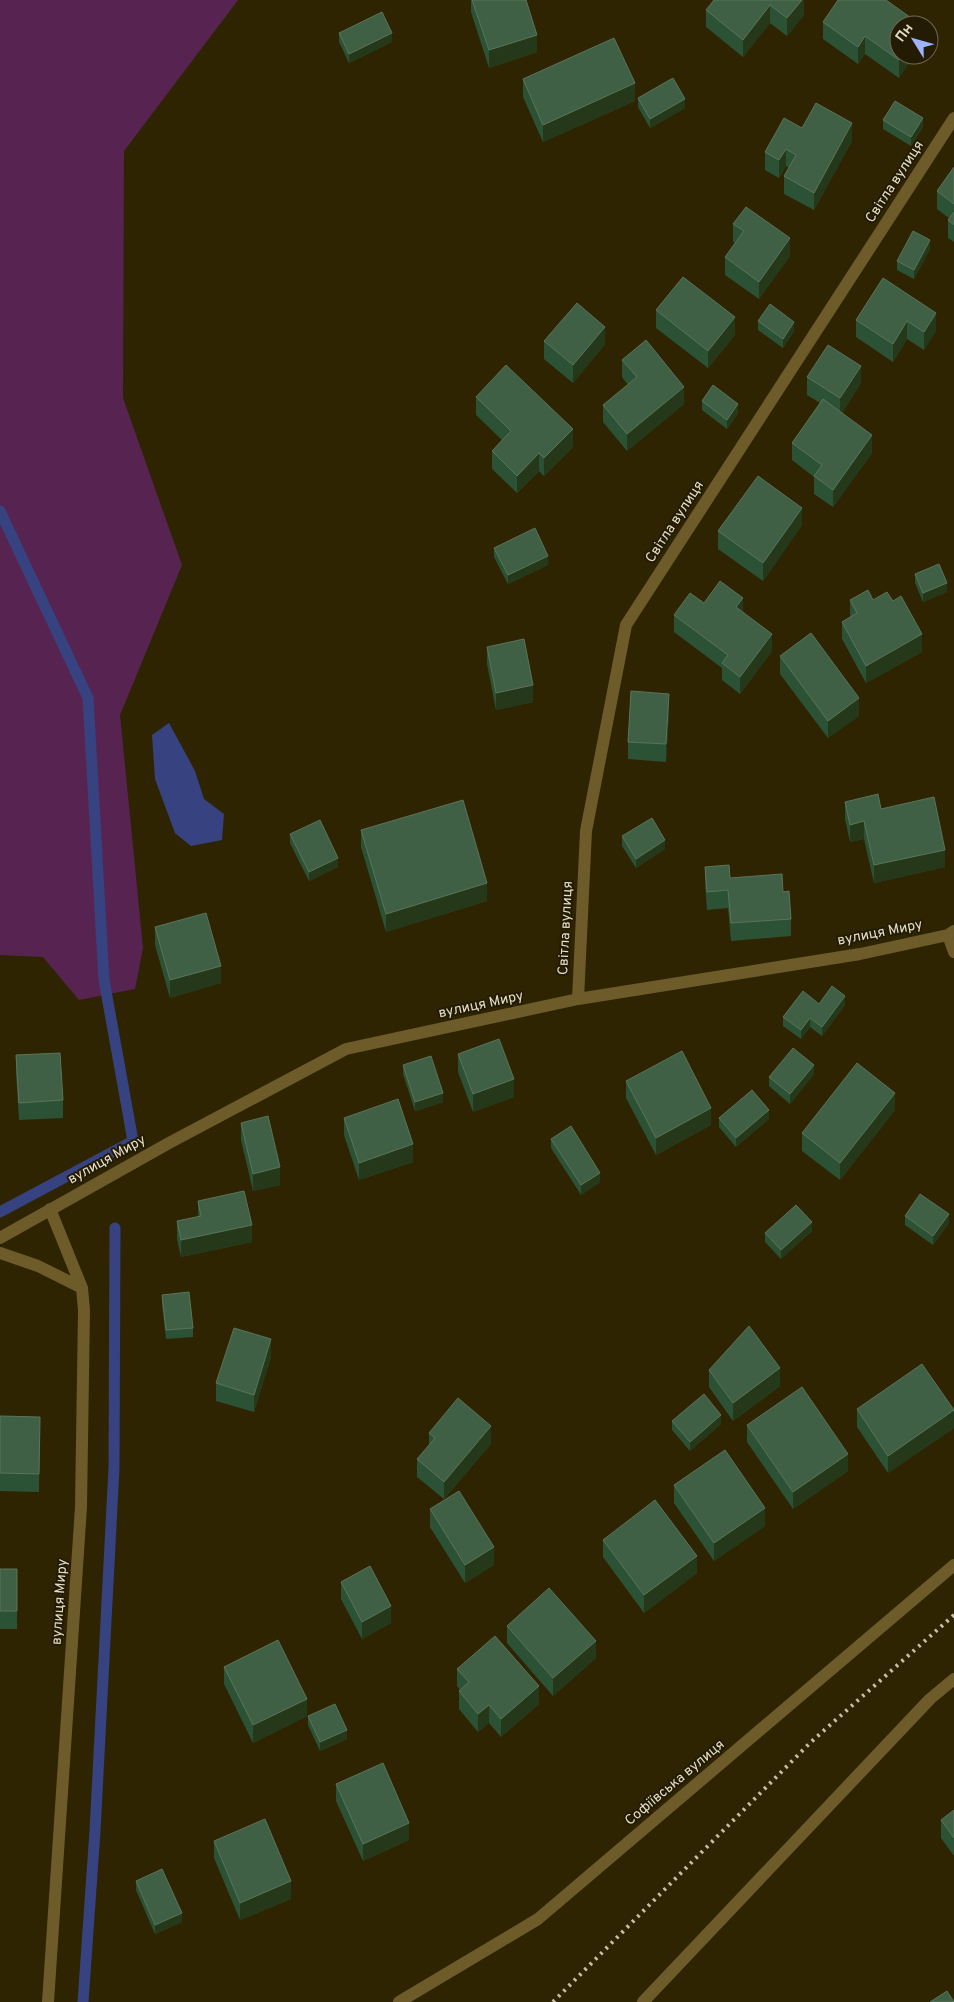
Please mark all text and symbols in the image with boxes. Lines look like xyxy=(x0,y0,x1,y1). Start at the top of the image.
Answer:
north arrow xyxy=(889,15,939,65)
text: Пн xyxy=(892,20,917,46)
street label: Світла вулиця xyxy=(862,138,928,226)
street label: Світла вулиця xyxy=(642,478,708,566)
street label: Світла вулиця xyxy=(555,881,577,975)
street label: вулиця Миру xyxy=(836,916,924,950)
street label: вулиця Миру xyxy=(437,988,525,1022)
street label: вулиця Миру xyxy=(65,1132,149,1188)
street label: вулиця Миру xyxy=(49,1558,71,1646)
street label: Софіївська вулиця xyxy=(622,1736,728,1830)

